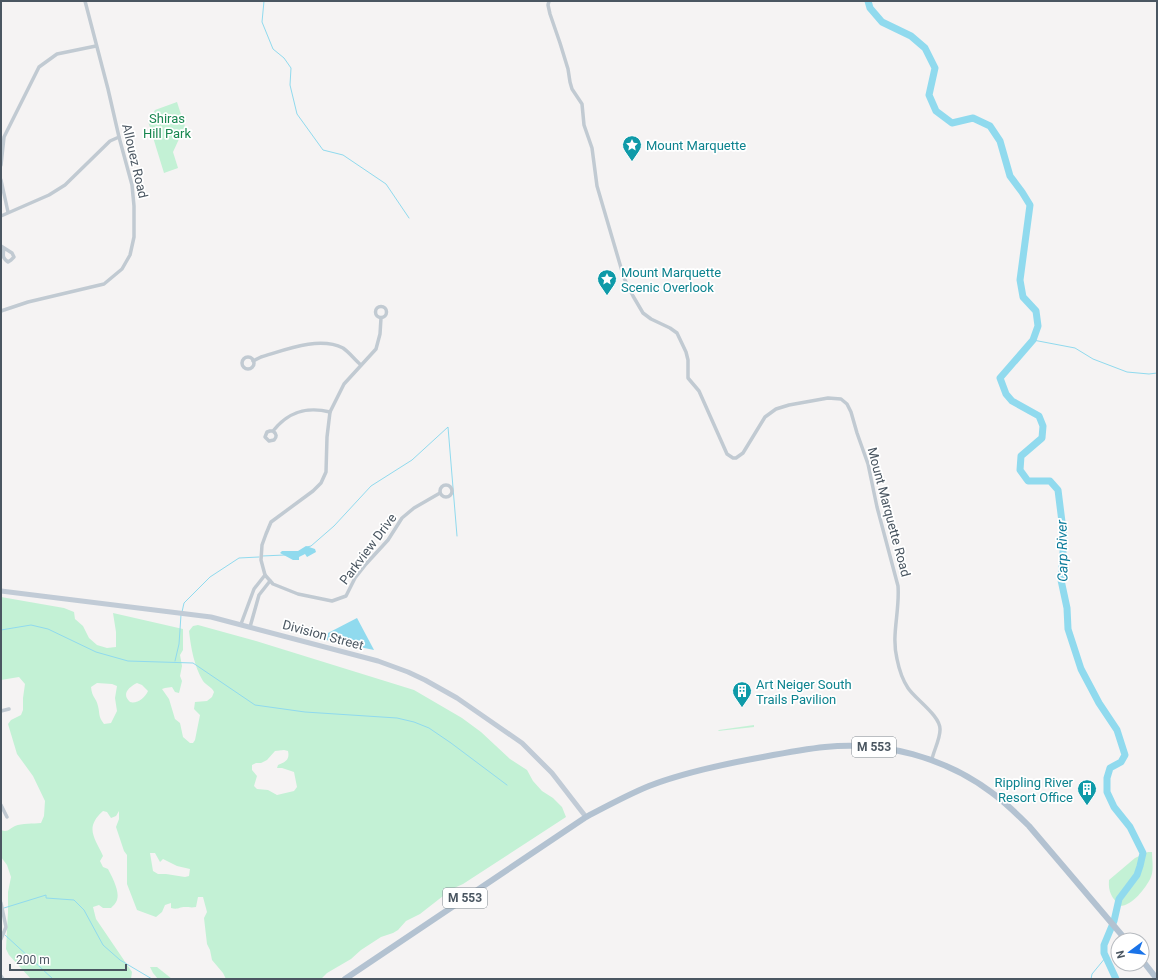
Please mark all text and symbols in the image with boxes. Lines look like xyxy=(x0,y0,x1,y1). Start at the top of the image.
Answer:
park label: Shiras Hill Park xyxy=(143,111,191,141)
street label: Allouez Road xyxy=(119,122,151,200)
place icon: Mount Marquette xyxy=(621,134,643,162)
place label: Mount Marquette xyxy=(646,138,746,153)
place label: Mount Marquette Scenic Overlook xyxy=(621,265,721,295)
place icon: Mount Marquette Scenic Overlook xyxy=(596,268,618,296)
street label: Mount Marquette Road xyxy=(865,446,913,578)
street label: Parkview Drive xyxy=(337,511,400,587)
water label: Carp River xyxy=(1053,520,1071,582)
street label: Division Street xyxy=(281,617,365,653)
place label: Art Neiger South Trails Pavilion xyxy=(756,677,852,707)
building icon: Art Neiger South Trails Pavilion xyxy=(731,680,753,708)
road number: M 553 xyxy=(852,737,896,757)
place label: Rippling River Resort Office xyxy=(995,775,1074,805)
building icon: Rippling River Resort Office xyxy=(1076,778,1098,806)
road number: M 553 xyxy=(443,888,487,908)
north arrow xyxy=(1110,932,1150,972)
scale bar xyxy=(10,946,126,972)
text: N xyxy=(1113,949,1128,960)
text: 200 m xyxy=(16,953,50,967)

